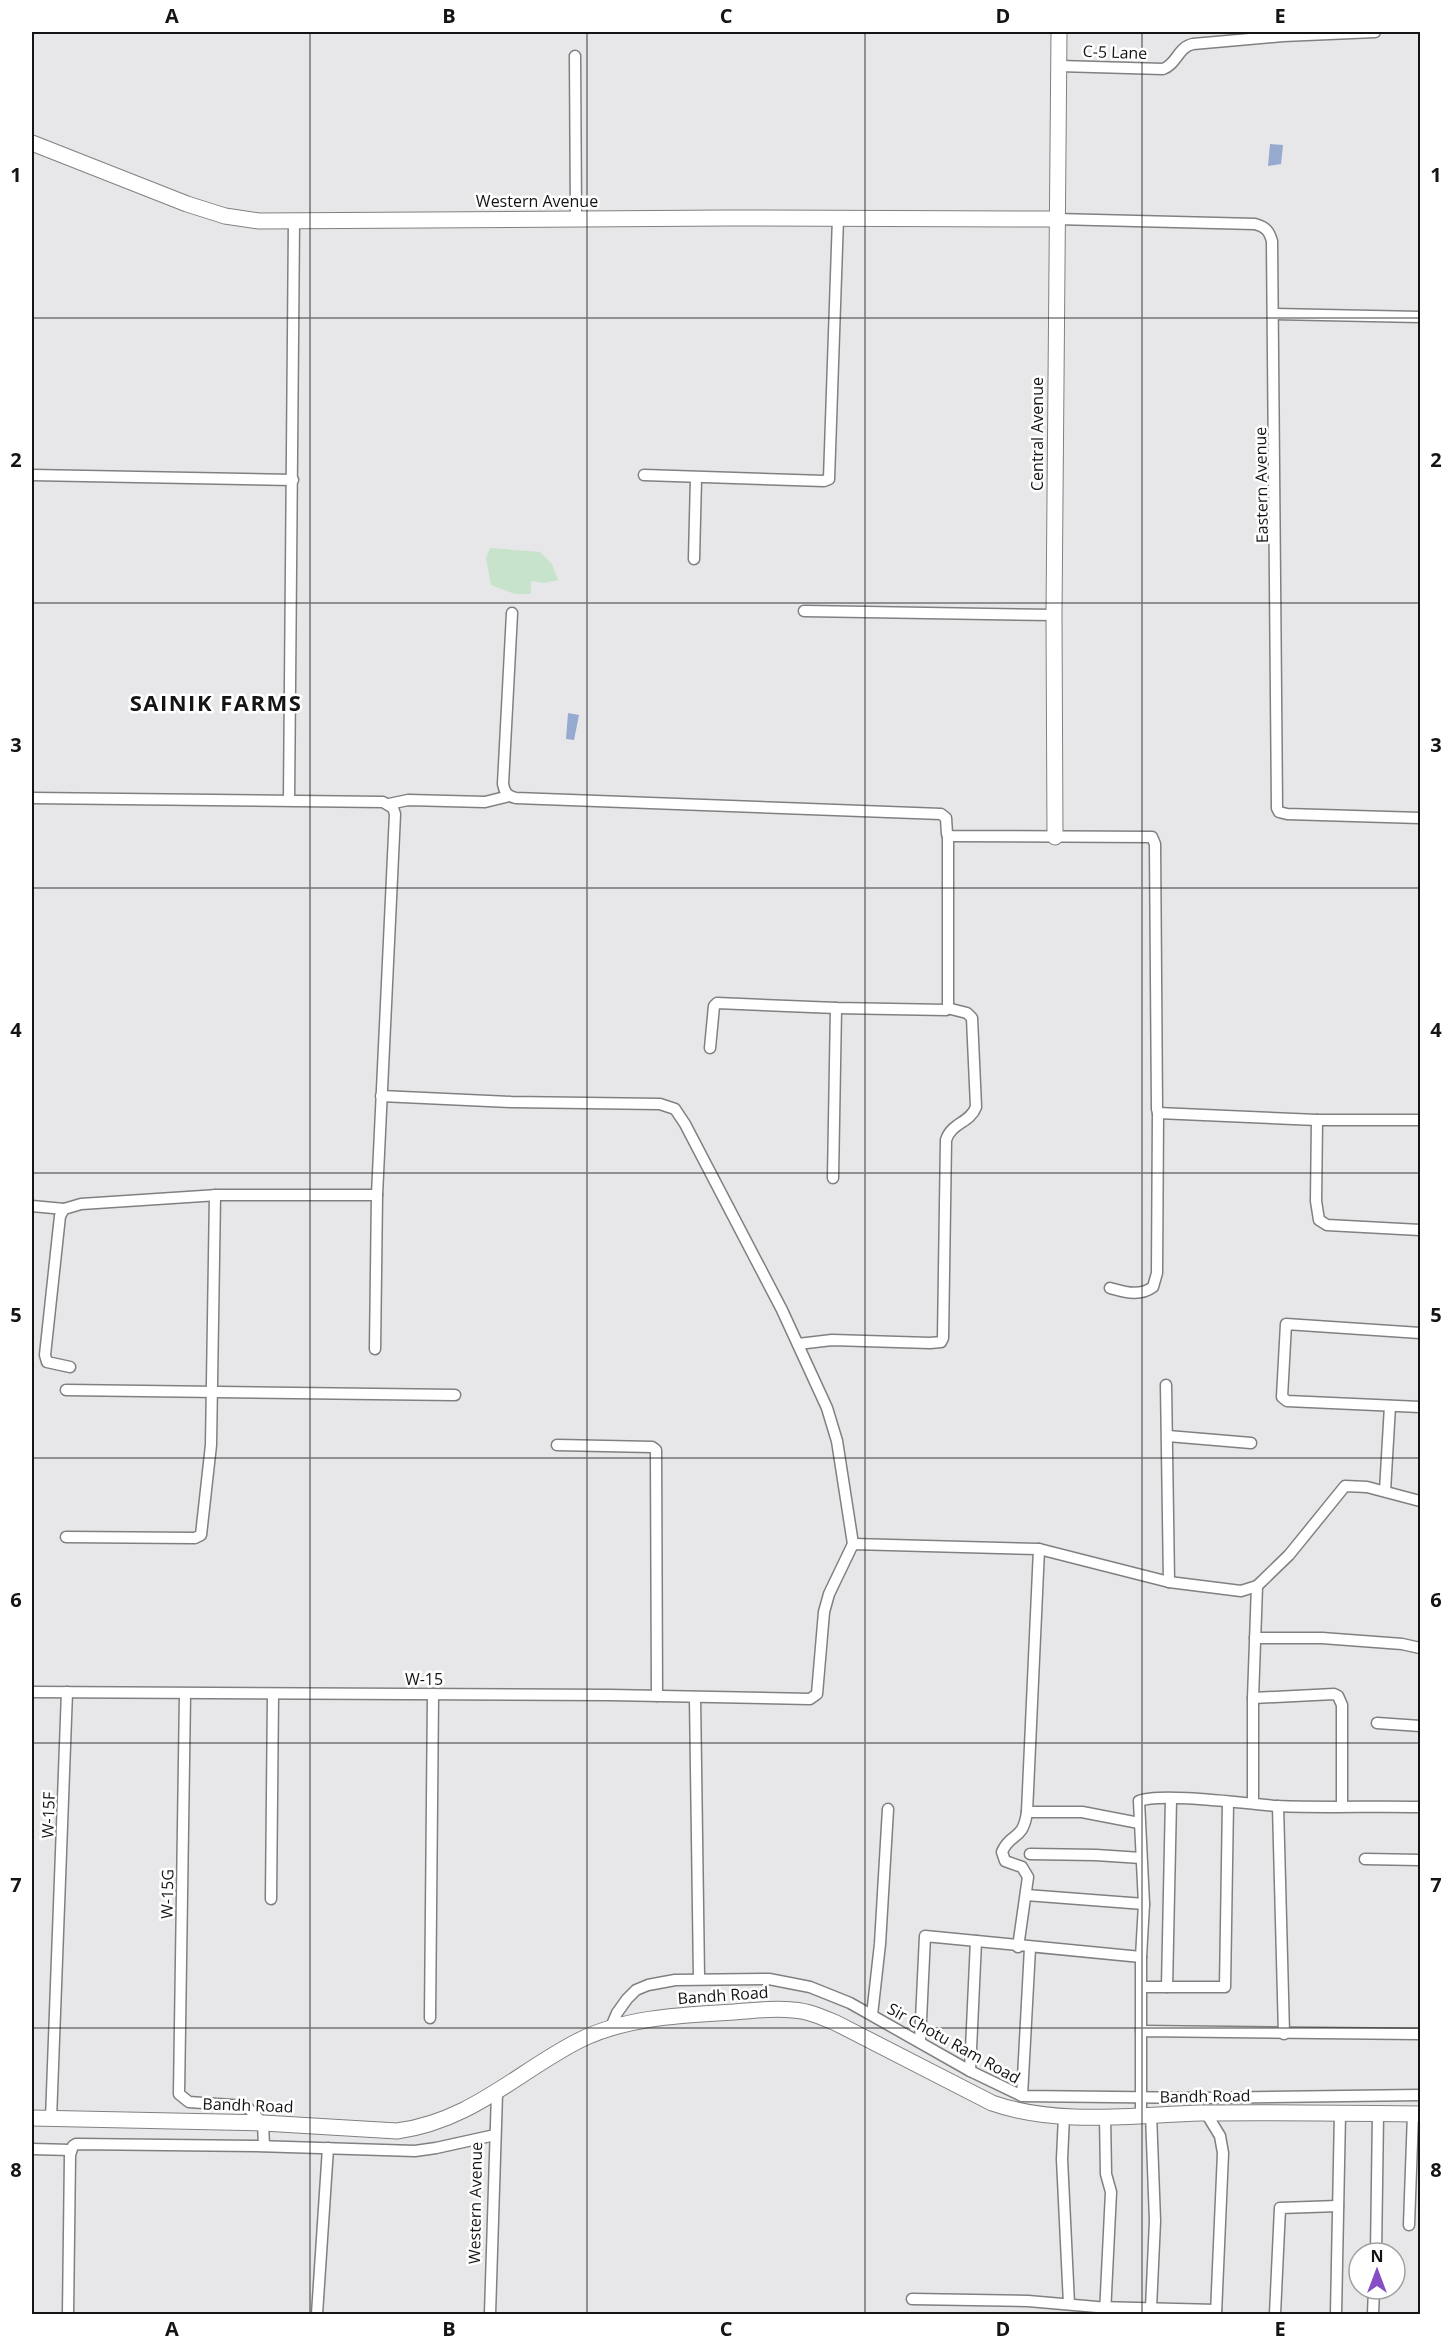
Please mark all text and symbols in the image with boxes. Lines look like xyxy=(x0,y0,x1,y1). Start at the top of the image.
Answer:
text: A xyxy=(165,2,179,29)
text: B xyxy=(442,2,456,29)
text: C xyxy=(720,2,733,29)
text: D xyxy=(996,2,1010,29)
text: E xyxy=(1274,2,1286,29)
street label: C-5 Lane xyxy=(1082,40,1148,64)
text: 1 xyxy=(10,161,22,188)
text: 1 xyxy=(1430,161,1442,188)
street label: Western Avenue xyxy=(476,190,598,212)
street label: Central Avenue xyxy=(1026,377,1048,491)
street label: Eastern Avenue xyxy=(1249,427,1273,543)
text: 2 xyxy=(10,446,22,473)
text: 2 xyxy=(1430,446,1442,473)
district label: SAINIK FARMS xyxy=(130,687,302,717)
text: 3 xyxy=(10,731,22,758)
text: 3 xyxy=(1430,731,1442,758)
text: 4 xyxy=(10,1016,22,1043)
text: 4 xyxy=(1430,1016,1442,1043)
text: 5 xyxy=(10,1301,22,1328)
text: 5 xyxy=(1430,1301,1442,1328)
text: 6 xyxy=(10,1586,22,1613)
text: 6 xyxy=(1430,1586,1442,1613)
street label: W-15 xyxy=(405,1668,443,1690)
street label: W-15F xyxy=(36,1791,60,1839)
street label: W-15G xyxy=(156,1869,178,1919)
text: 7 xyxy=(10,1871,22,1898)
text: 7 xyxy=(1430,1871,1442,1898)
street label: Bandh Road xyxy=(677,1981,769,2009)
street label: Sir Chotu Ram Road xyxy=(884,1997,1024,2089)
street label: Bandh Road xyxy=(1159,2084,1251,2108)
street label: Bandh Road xyxy=(202,2092,294,2118)
street label: Western Avenue xyxy=(463,2142,487,2264)
text: 8 xyxy=(10,2156,22,2183)
text: 8 xyxy=(1430,2156,1442,2183)
north arrow xyxy=(1347,2241,1407,2301)
text: N xyxy=(1370,2245,1384,2267)
text: A xyxy=(165,2315,179,2342)
text: B xyxy=(442,2315,456,2342)
text: C xyxy=(720,2315,733,2342)
text: D xyxy=(996,2315,1010,2342)
text: E xyxy=(1274,2315,1286,2342)

